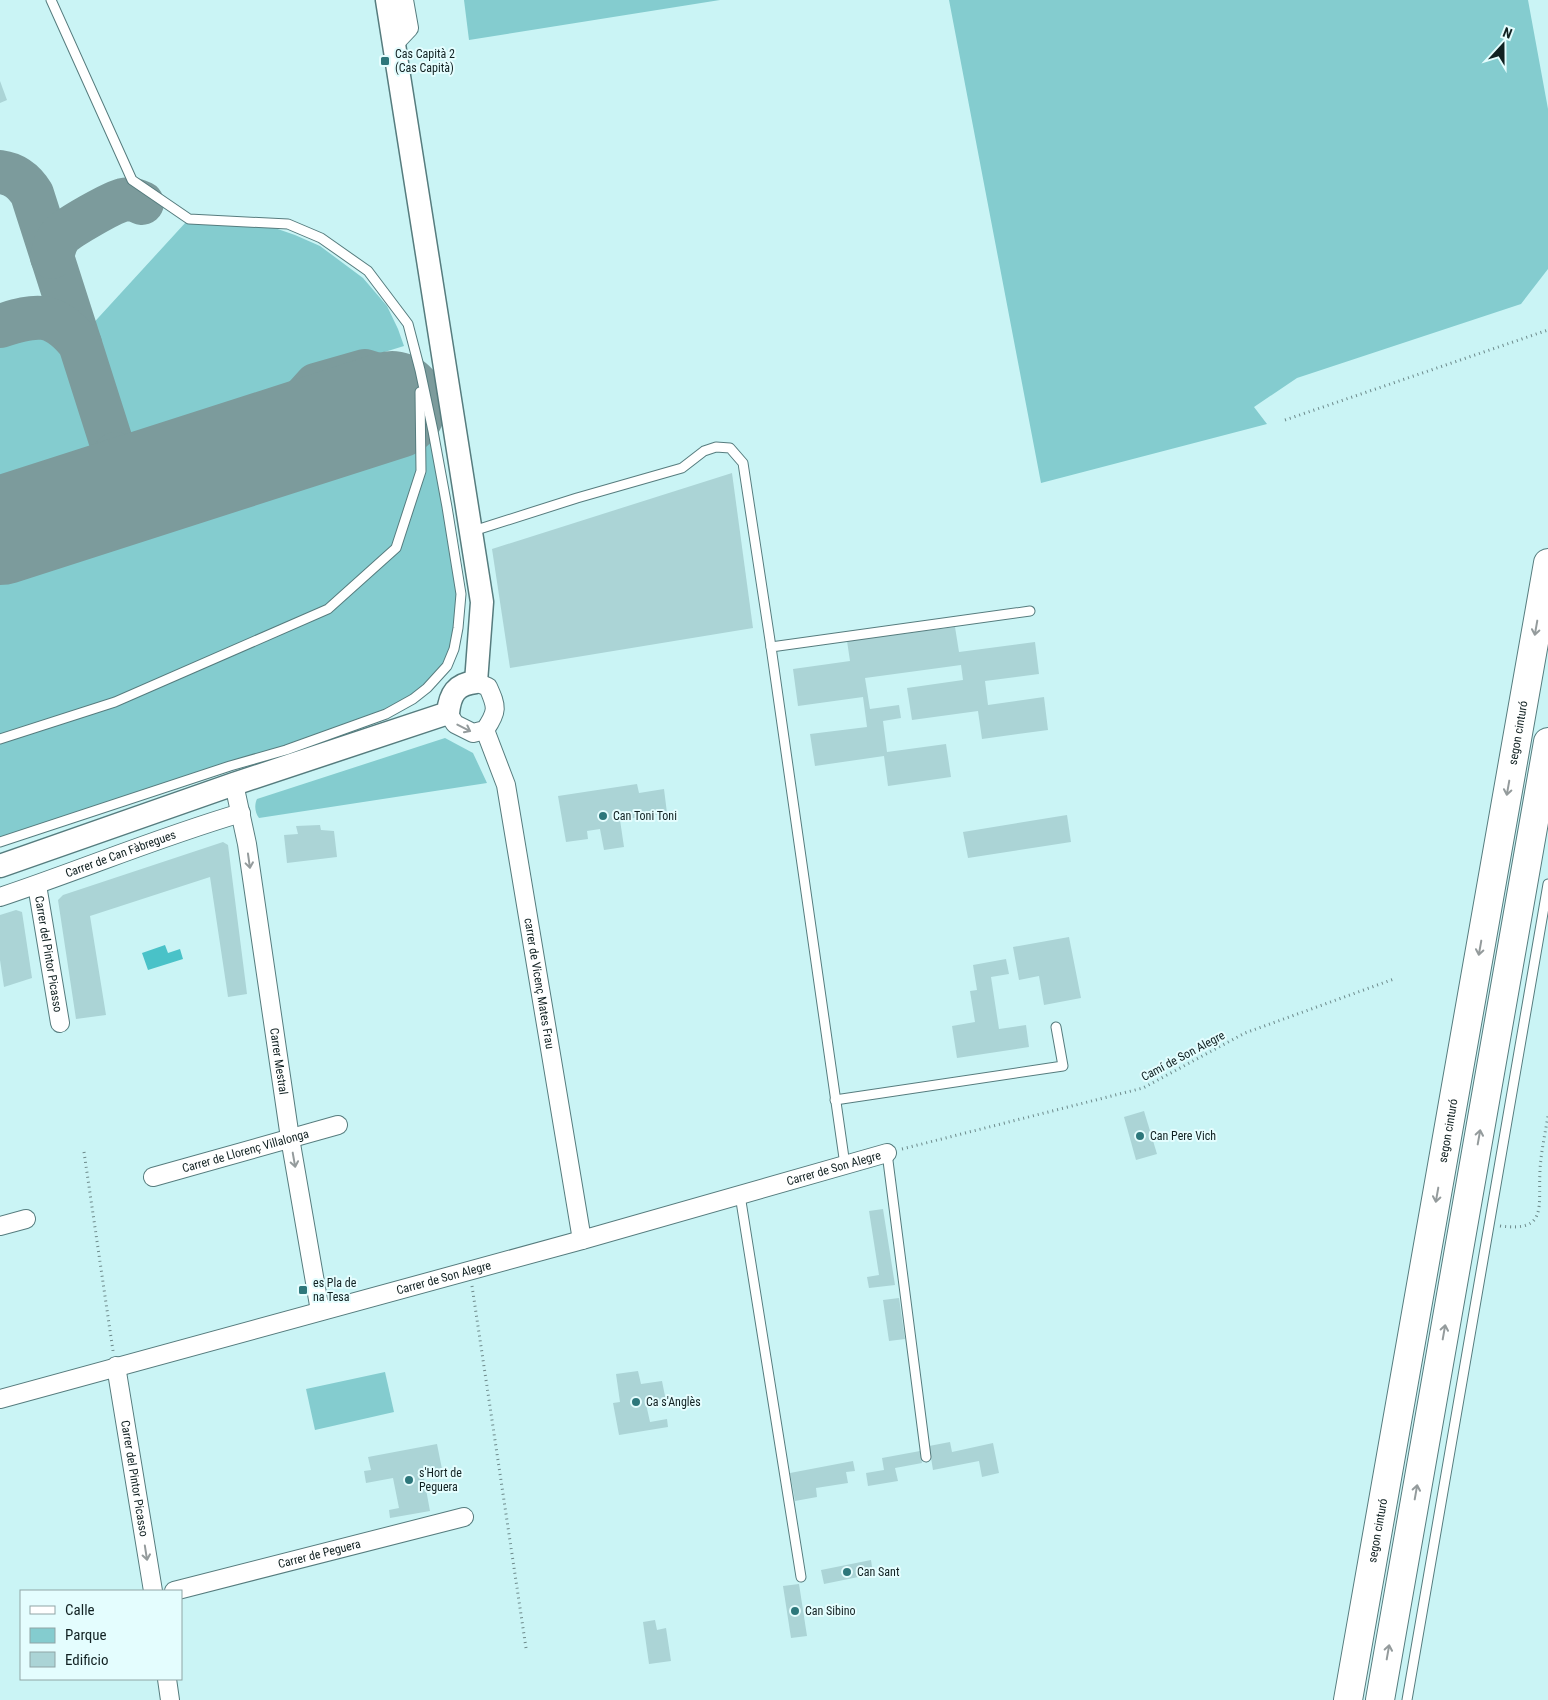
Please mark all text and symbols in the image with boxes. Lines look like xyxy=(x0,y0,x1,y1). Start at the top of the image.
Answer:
north arrow xyxy=(1478,20,1528,70)
text: N xyxy=(1501,24,1515,42)
place label: Cas Capità 2 (Cas Capità) xyxy=(395,47,455,75)
marker: Cas Capità 2 (Cas Capità) xyxy=(379,55,391,67)
one-way arrow xyxy=(1531,620,1541,636)
street label: segon cinturó xyxy=(1506,700,1531,766)
one-way arrow xyxy=(456,724,471,733)
one-way arrow xyxy=(1503,780,1513,796)
place label: Can Toni Toni xyxy=(613,809,677,823)
marker: Can Toni Toni xyxy=(597,810,609,822)
street label: Carrer de Can Fàbregues xyxy=(63,827,178,880)
one-way arrow xyxy=(245,852,255,868)
street label: Carrer del Pintor Picasso xyxy=(32,895,65,1013)
street label: carrer de Vicenç Mates Frau xyxy=(521,917,557,1050)
one-way arrow xyxy=(1475,940,1484,956)
street label: Carrer Mestral xyxy=(267,1027,291,1096)
street label: Camí de Son Alegre xyxy=(1139,1028,1228,1084)
street label: segon cinturó xyxy=(1436,1098,1461,1164)
street label: Carrer de Llorenç Villalonga xyxy=(180,1126,311,1175)
place label: Can Pere Vich xyxy=(1150,1129,1216,1143)
marker: Can Pere Vich xyxy=(1134,1130,1146,1142)
one-way arrow xyxy=(1474,1130,1484,1146)
street label: Carrer de Son Alegre xyxy=(785,1148,883,1188)
one-way arrow xyxy=(289,1151,299,1167)
one-way arrow xyxy=(1431,1186,1441,1202)
street label: Carrer de Son Alegre xyxy=(395,1258,493,1297)
place label: es Pla de na Tesa xyxy=(313,1276,357,1304)
marker: es Pla de na Tesa xyxy=(297,1284,309,1296)
one-way arrow xyxy=(1440,1324,1450,1340)
place label: Ca s'Anglès xyxy=(646,1395,701,1409)
marker: Ca s'Anglès xyxy=(630,1396,642,1408)
street label: Carrer del Pintor Picasso xyxy=(118,1419,151,1538)
place label: s'Hort de Peguera xyxy=(419,1466,462,1494)
marker: s'Hort de Peguera xyxy=(403,1474,415,1486)
one-way arrow xyxy=(1412,1484,1422,1500)
street label: segon cinturó xyxy=(1365,1498,1390,1564)
street label: Carrer de Peguera xyxy=(276,1537,362,1571)
one-way arrow xyxy=(142,1544,152,1560)
place label: Can Sant xyxy=(857,1565,900,1579)
marker: Can Sant xyxy=(841,1566,853,1578)
legend xyxy=(20,1590,182,1680)
text: Calle xyxy=(65,1601,95,1619)
place label: Can Sibino xyxy=(805,1604,856,1618)
marker: Can Sibino xyxy=(789,1605,801,1617)
text: Parque xyxy=(65,1626,107,1644)
one-way arrow xyxy=(1384,1644,1394,1660)
text: Edificio xyxy=(65,1651,108,1669)

